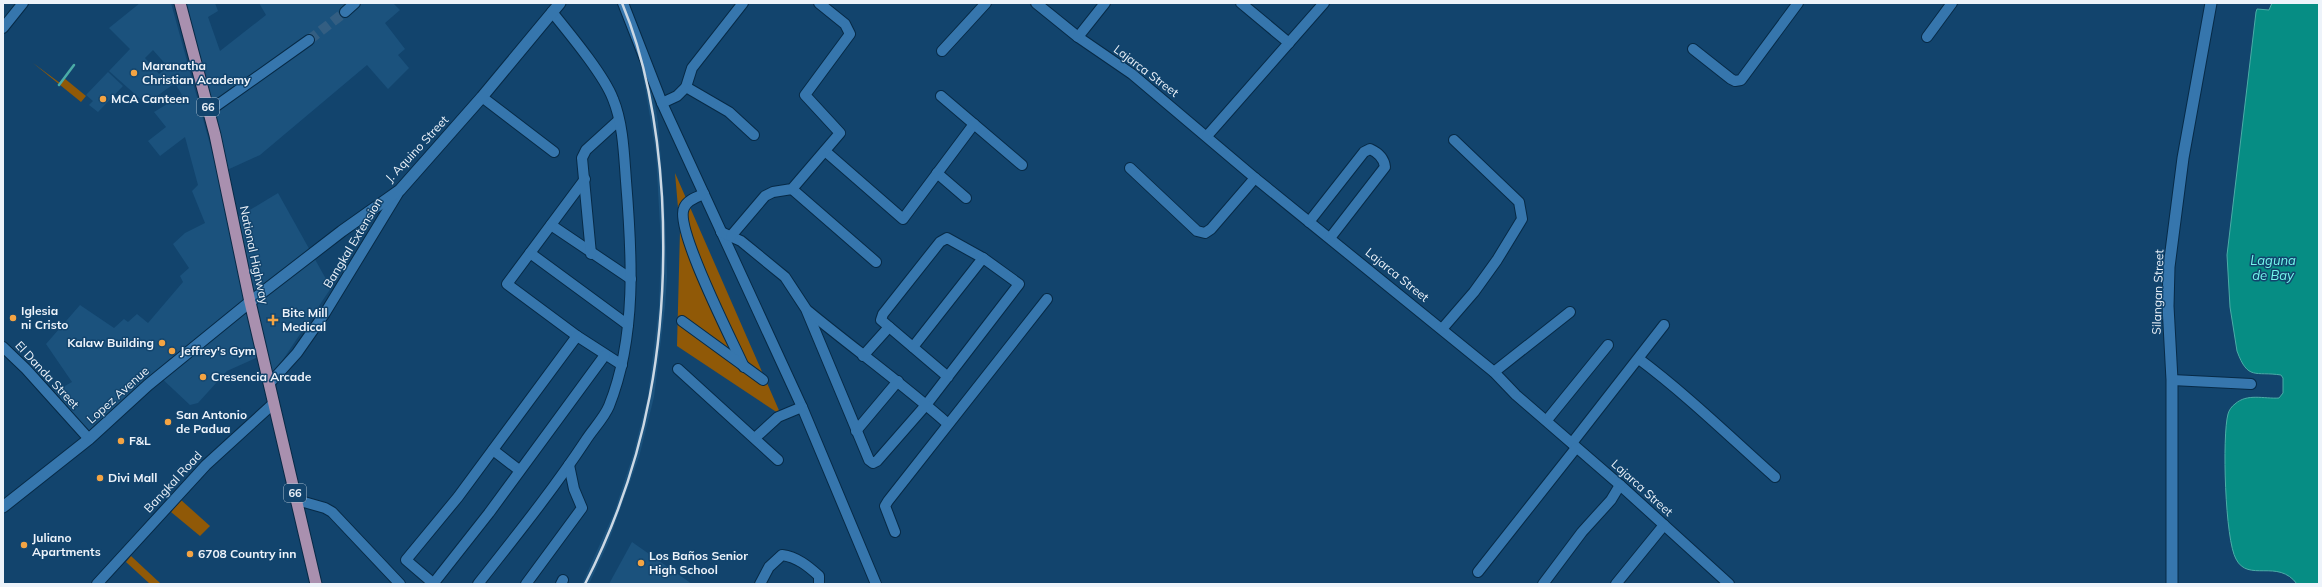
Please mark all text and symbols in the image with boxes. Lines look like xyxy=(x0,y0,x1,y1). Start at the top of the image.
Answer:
street label: Lajarca Street xyxy=(1111,41,1182,100)
place label: Maranatha Christian Academy xyxy=(142,58,251,87)
marker: Maranatha Christian Academy xyxy=(129,68,139,78)
place label: MCA Canteen xyxy=(111,91,189,106)
marker: MCA Canteen xyxy=(98,94,108,104)
road number: 66 xyxy=(197,98,219,116)
street label: J. Aquino Street xyxy=(382,112,451,185)
street label: Bangkal Extension xyxy=(320,195,385,291)
street label: National Highway xyxy=(237,204,272,306)
street label: Lajarca Street xyxy=(1362,244,1432,305)
street label: Silangan Street xyxy=(2149,249,2166,335)
water label: Laguna de Bay xyxy=(2250,252,2296,283)
place label: Iglesia ni Cristo xyxy=(21,303,68,332)
place label: Bite Mill Medical xyxy=(282,305,328,334)
marker: Iglesia ni Cristo xyxy=(8,313,18,323)
marker: Bite Mill Medical xyxy=(267,314,279,326)
place label: Kalaw Building xyxy=(67,335,154,350)
street label: El Danda Street xyxy=(12,338,83,412)
marker: Kalaw Building xyxy=(157,338,167,348)
place label: Jeffrey's Gym xyxy=(180,343,256,358)
marker: Jeffrey's Gym xyxy=(167,346,177,356)
street label: Lopez Avenue xyxy=(84,363,152,426)
place label: Cresencia Arcade xyxy=(211,369,312,384)
marker: Cresencia Arcade xyxy=(198,372,208,382)
place label: San Antonio de Padua xyxy=(176,407,247,436)
marker: San Antonio de Padua xyxy=(163,417,173,427)
place label: F&L xyxy=(129,433,151,448)
marker: F&L xyxy=(116,436,126,446)
street label: Bangkal Road xyxy=(140,448,205,515)
street label: Lajarca Street xyxy=(1609,456,1676,519)
place label: Divi Mall xyxy=(108,470,157,485)
marker: Divi Mall xyxy=(95,473,105,483)
road number: 66 xyxy=(284,484,306,502)
place label: Juliano Apartments xyxy=(32,530,101,559)
marker: Juliano Apartments xyxy=(19,540,29,550)
place label: 6708 Country inn xyxy=(198,546,296,561)
place label: Los Baños Senior High School xyxy=(649,548,748,577)
marker: 6708 Country inn xyxy=(185,549,195,559)
marker: Los Baños Senior High School xyxy=(636,558,646,568)

